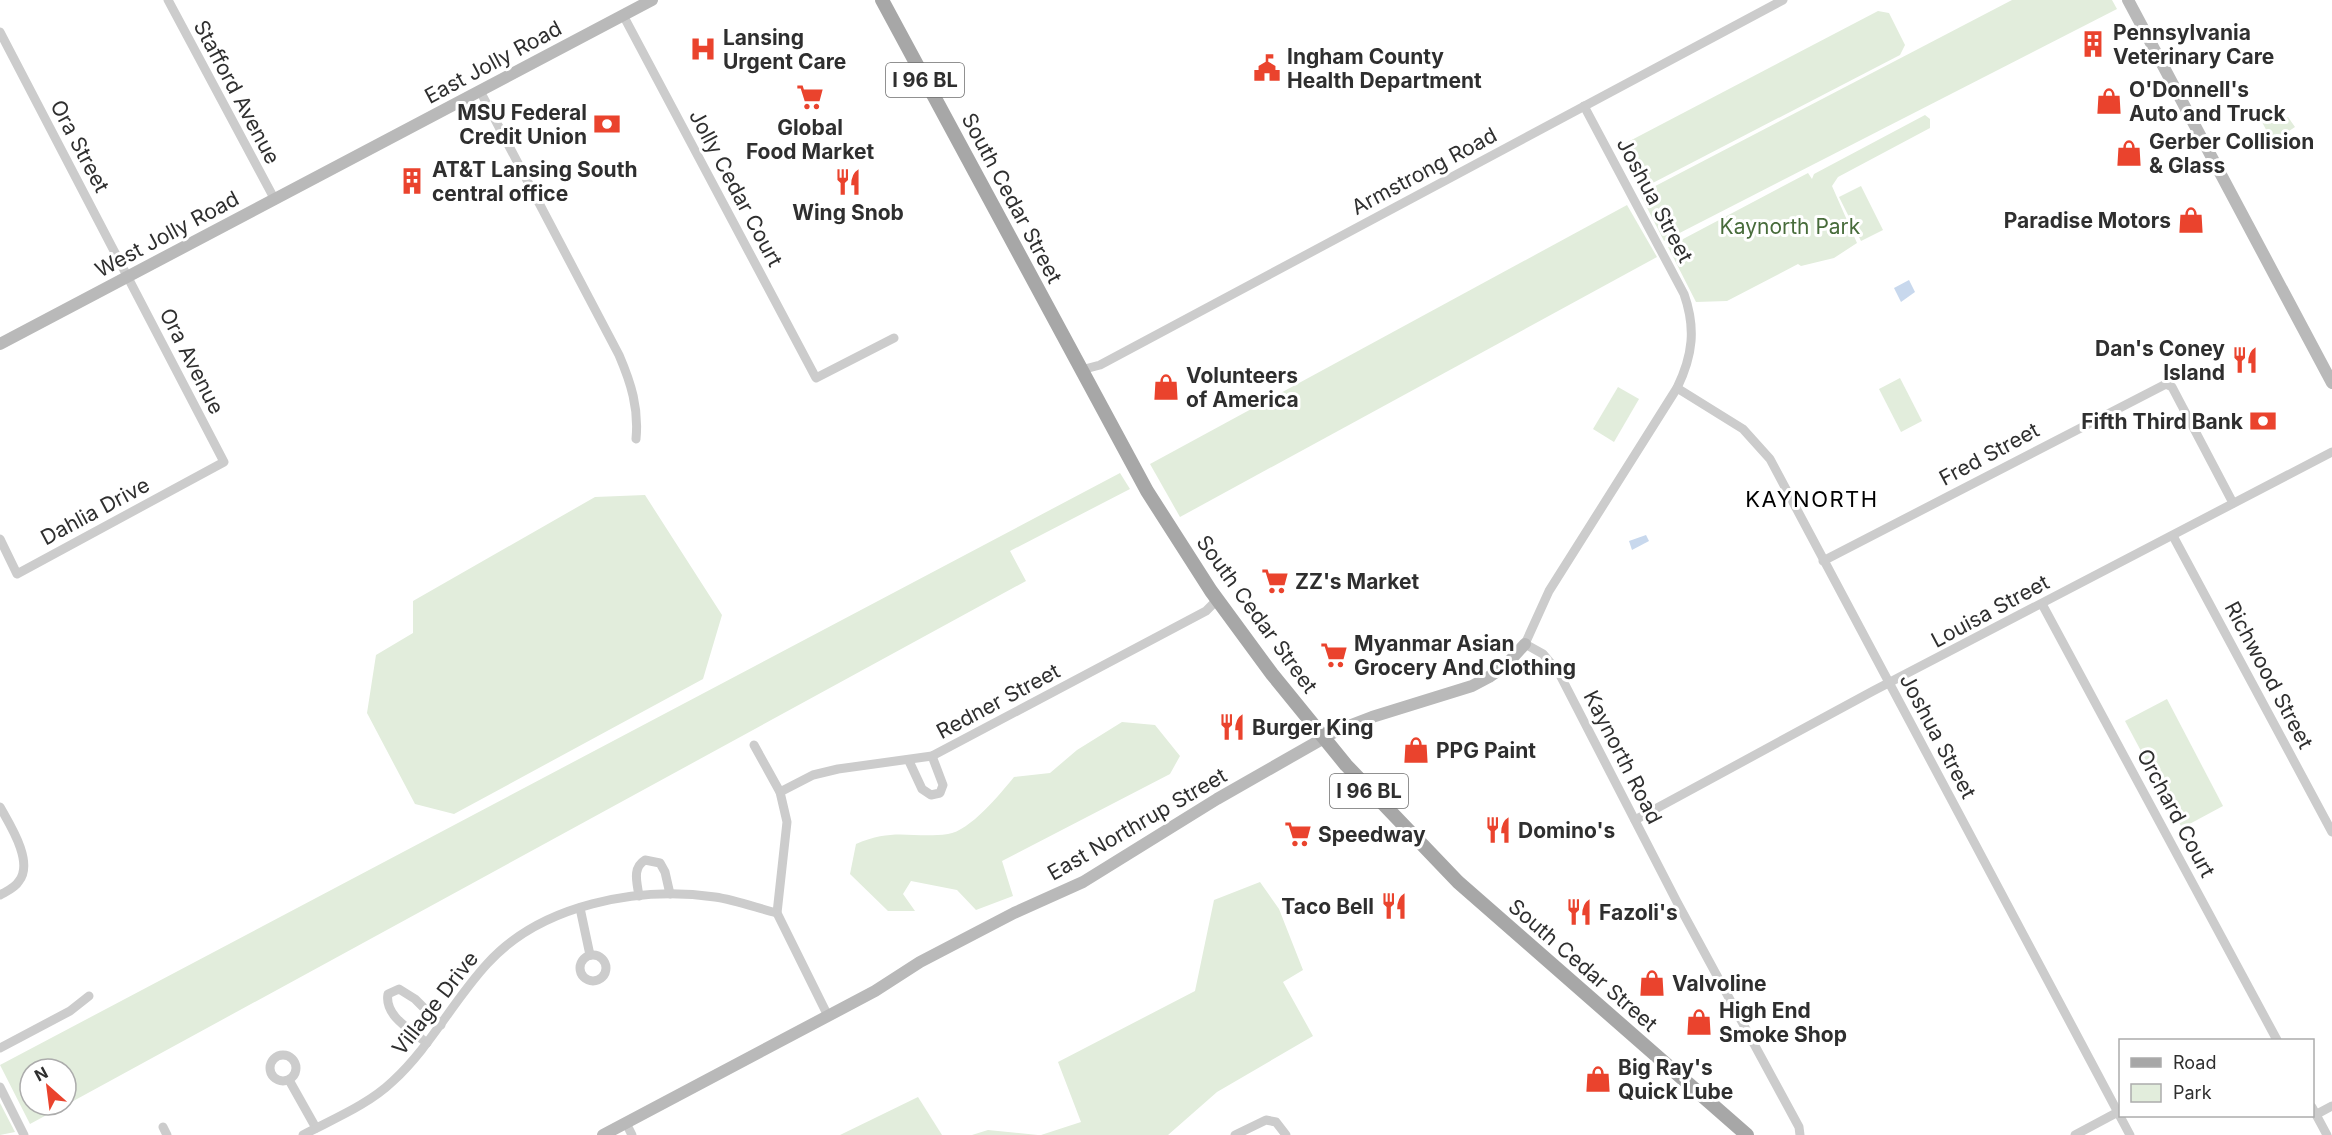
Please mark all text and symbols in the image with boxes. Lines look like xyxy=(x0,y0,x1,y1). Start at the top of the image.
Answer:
street label: East Jolly Road xyxy=(420,15,566,109)
street label: Stafford Avenue xyxy=(189,16,285,168)
place label: Pennsylvania Veterinary Care xyxy=(2113,20,2274,69)
place label: Lansing Urgent Care xyxy=(723,25,846,74)
building icon: Pennsylvania Veterinary Care xyxy=(2078,29,2108,59)
hospital icon: Lansing Urgent Care xyxy=(688,34,718,64)
place label: Ingham County Health Department xyxy=(1287,44,1482,93)
public building icon: Ingham County Health Department xyxy=(1252,53,1282,83)
road number: I 96 BL xyxy=(886,63,964,97)
place label: O'Donnell's Auto and Truck xyxy=(2129,77,2286,126)
supermarket icon: Global Food Market xyxy=(795,82,825,112)
shop icon: O'Donnell's Auto and Truck xyxy=(2094,86,2124,116)
street label: Ora Street xyxy=(45,96,115,197)
place label: MSU Federal Credit Union xyxy=(457,100,587,149)
street label: Jolly Cedar Court xyxy=(684,105,788,271)
bank icon: MSU Federal Credit Union xyxy=(592,109,622,139)
street label: South Cedar Street xyxy=(957,109,1067,287)
place label: Global Food Market xyxy=(746,115,874,164)
street label: Armstrong Road xyxy=(1347,122,1501,220)
place label: Gerber Collision & Glass xyxy=(2149,129,2314,178)
street label: Joshua Street xyxy=(1612,133,1698,267)
shop icon: Gerber Collision & Glass xyxy=(2114,138,2144,168)
place label: AT&T Lansing South central office xyxy=(432,157,637,206)
building icon: AT&T Lansing South central office xyxy=(397,166,427,196)
restaurant icon: Wing Snob xyxy=(833,167,863,197)
street label: West Jolly Road xyxy=(91,186,243,282)
place label: Wing Snob xyxy=(792,200,904,225)
shop icon: Paradise Motors xyxy=(2176,205,2206,235)
place label: Paradise Motors xyxy=(2004,208,2171,233)
park label: Kaynorth Park xyxy=(1720,214,1861,239)
street label: Ora Avenue xyxy=(155,304,229,418)
place label: Dan's Coney Island xyxy=(2095,336,2225,385)
restaurant icon: Dan's Coney Island xyxy=(2230,345,2260,375)
place label: Volunteers of America xyxy=(1186,363,1299,412)
shop icon: Volunteers of America xyxy=(1151,372,1181,402)
bank icon: Fifth Third Bank xyxy=(2248,406,2278,436)
place label: Fifth Third Bank xyxy=(2081,409,2244,434)
street label: Fred Street xyxy=(1935,417,2043,491)
street label: Dahlia Drive xyxy=(36,472,154,550)
district label: KAYNORTH xyxy=(1745,486,1879,512)
street label: South Cedar Street xyxy=(1191,530,1323,698)
supermarket icon: ZZ's Market xyxy=(1260,566,1290,596)
place label: ZZ's Market xyxy=(1295,569,1419,594)
street label: Louisa Street xyxy=(1927,569,2053,653)
street label: Richwood Street xyxy=(2220,597,2318,753)
place label: Myanmar Asian Grocery And Clothing xyxy=(1354,631,1576,680)
supermarket icon: Myanmar Asian Grocery And Clothing xyxy=(1319,640,1349,670)
street label: Redner Street xyxy=(932,658,1064,744)
street label: Joshua Street xyxy=(1895,669,1981,803)
street label: Kaynorth Road xyxy=(1579,686,1667,828)
restaurant icon: Burger King xyxy=(1217,712,1247,742)
place label: Burger King xyxy=(1252,715,1374,740)
shop icon: PPG Paint xyxy=(1401,735,1431,765)
place label: PPG Paint xyxy=(1436,738,1536,763)
street label: Orchard Court xyxy=(2132,745,2220,881)
street label: East Northrup Street xyxy=(1043,762,1231,885)
road number: I 96 BL xyxy=(1330,774,1408,808)
restaurant icon: Domino's xyxy=(1483,815,1513,845)
place label: Domino's xyxy=(1518,818,1615,843)
supermarket icon: Speedway xyxy=(1283,819,1313,849)
place label: Speedway xyxy=(1318,822,1426,847)
restaurant icon: Taco Bell xyxy=(1379,891,1409,921)
place label: Taco Bell xyxy=(1281,894,1374,919)
street label: South Cedar Street xyxy=(1503,894,1663,1037)
restaurant icon: Fazoli's xyxy=(1564,897,1594,927)
place label: Fazoli's xyxy=(1599,900,1678,925)
street label: Village Drive xyxy=(387,946,483,1060)
shop icon: Valvoline xyxy=(1637,968,1667,998)
place label: Valvoline xyxy=(1672,971,1767,996)
place label: High End Smoke Shop xyxy=(1719,998,1847,1047)
shop icon: High End Smoke Shop xyxy=(1684,1007,1714,1037)
legend xyxy=(2119,1039,2314,1117)
text: Road xyxy=(2173,1052,2216,1073)
place label: Big Ray's Quick Lube xyxy=(1618,1055,1733,1104)
north arrow xyxy=(18,1057,78,1117)
text: N xyxy=(31,1062,51,1085)
shop icon: Big Ray's Quick Lube xyxy=(1583,1064,1613,1094)
text: Park xyxy=(2173,1082,2212,1103)

